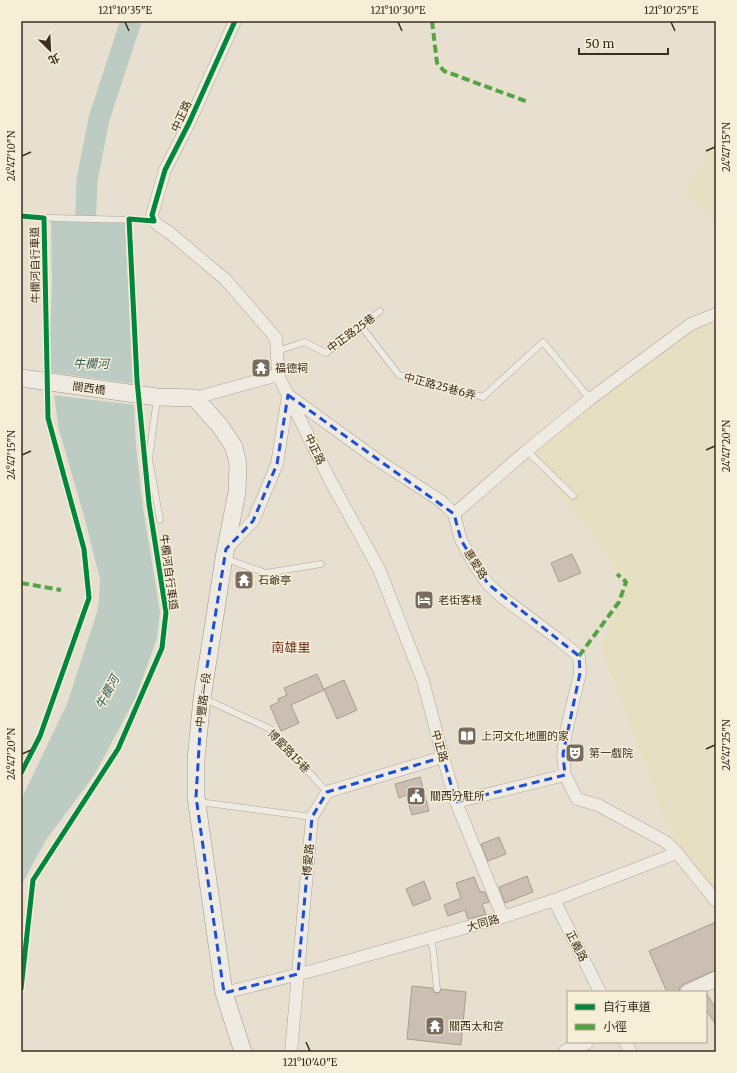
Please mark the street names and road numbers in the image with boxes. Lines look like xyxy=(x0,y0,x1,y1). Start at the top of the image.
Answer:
street label: 中正路 xyxy=(168,98,194,134)
street label: 牛欄河自行車道 xyxy=(27,226,43,304)
street label: 中正路25巷 xyxy=(324,311,378,355)
street label: 中正路25巷6弄 xyxy=(402,370,478,402)
street label: 關西橋 xyxy=(72,379,106,397)
street label: 中正路 xyxy=(301,431,329,467)
street label: 牛欄河自行車道 xyxy=(157,533,181,611)
street label: 惠愛路 xyxy=(461,546,491,582)
street label: 中豐路一段 xyxy=(193,672,213,728)
street label: 博愛路15巷 xyxy=(265,726,313,776)
street label: 中正路 xyxy=(429,728,451,764)
street label: 博愛路 xyxy=(300,843,316,877)
street label: 大同路 xyxy=(465,912,501,934)
street label: 正義路 xyxy=(563,928,591,964)

